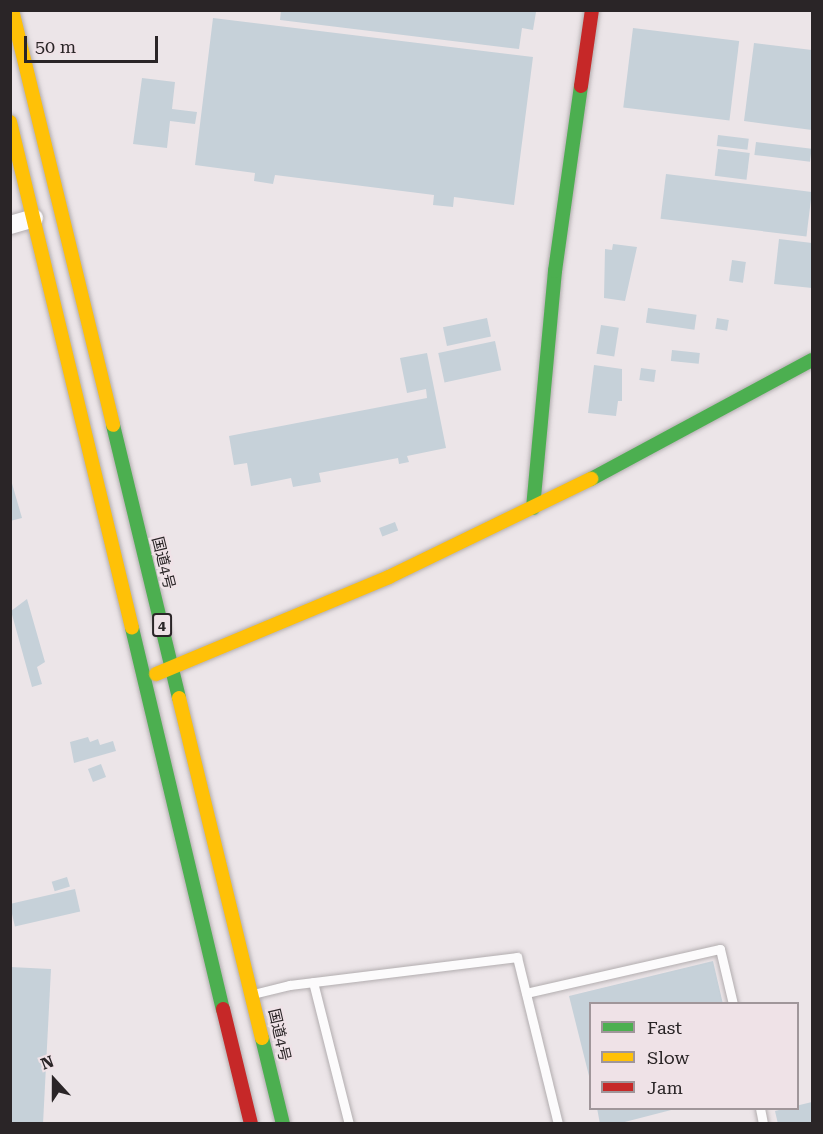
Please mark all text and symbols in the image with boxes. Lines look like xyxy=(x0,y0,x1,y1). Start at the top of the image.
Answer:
scale bar xyxy=(27,24,160,62)
text: 50 m xyxy=(35,36,76,57)
street label: 国道4号 xyxy=(148,535,178,591)
road number: 4 xyxy=(152,614,172,636)
legend xyxy=(589,1002,799,1110)
street label: 国道4号 xyxy=(264,1007,294,1063)
text: Fast xyxy=(647,1017,682,1038)
text: Slow xyxy=(647,1047,689,1068)
north arrow xyxy=(24,1050,84,1110)
text: N xyxy=(38,1052,57,1074)
text: Jam xyxy=(647,1077,683,1098)

